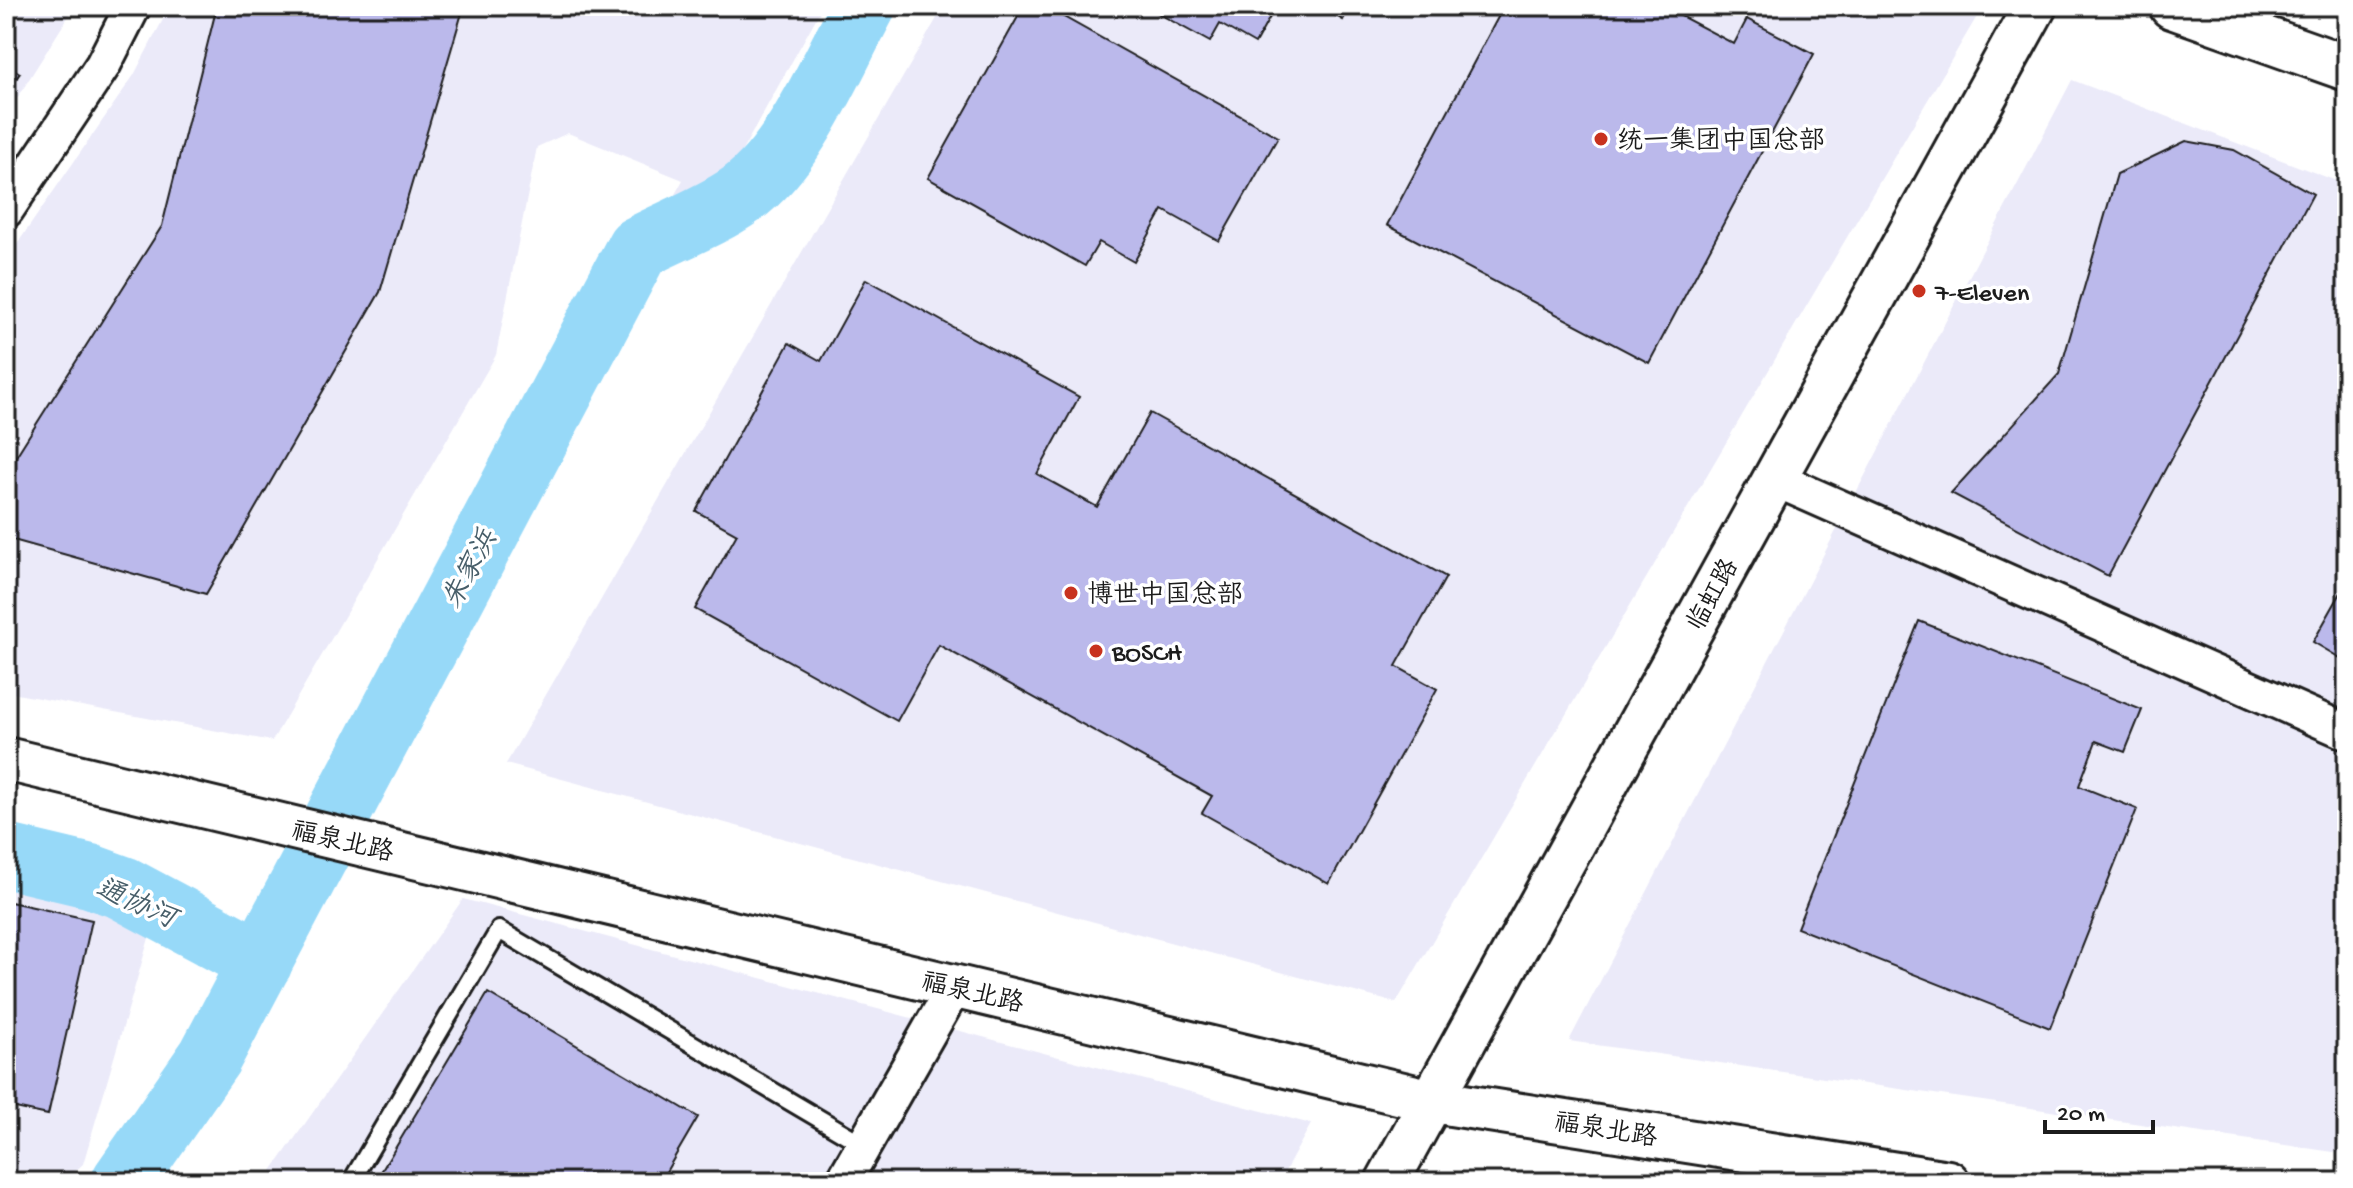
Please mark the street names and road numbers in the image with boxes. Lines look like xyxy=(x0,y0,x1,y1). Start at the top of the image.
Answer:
street label: 临虹路 xyxy=(1681,554,1747,638)
street label: 福泉北路 xyxy=(288,816,397,871)
street label: 福泉北路 xyxy=(918,967,1027,1022)
street label: 福泉北路 xyxy=(1552,1107,1659,1156)

